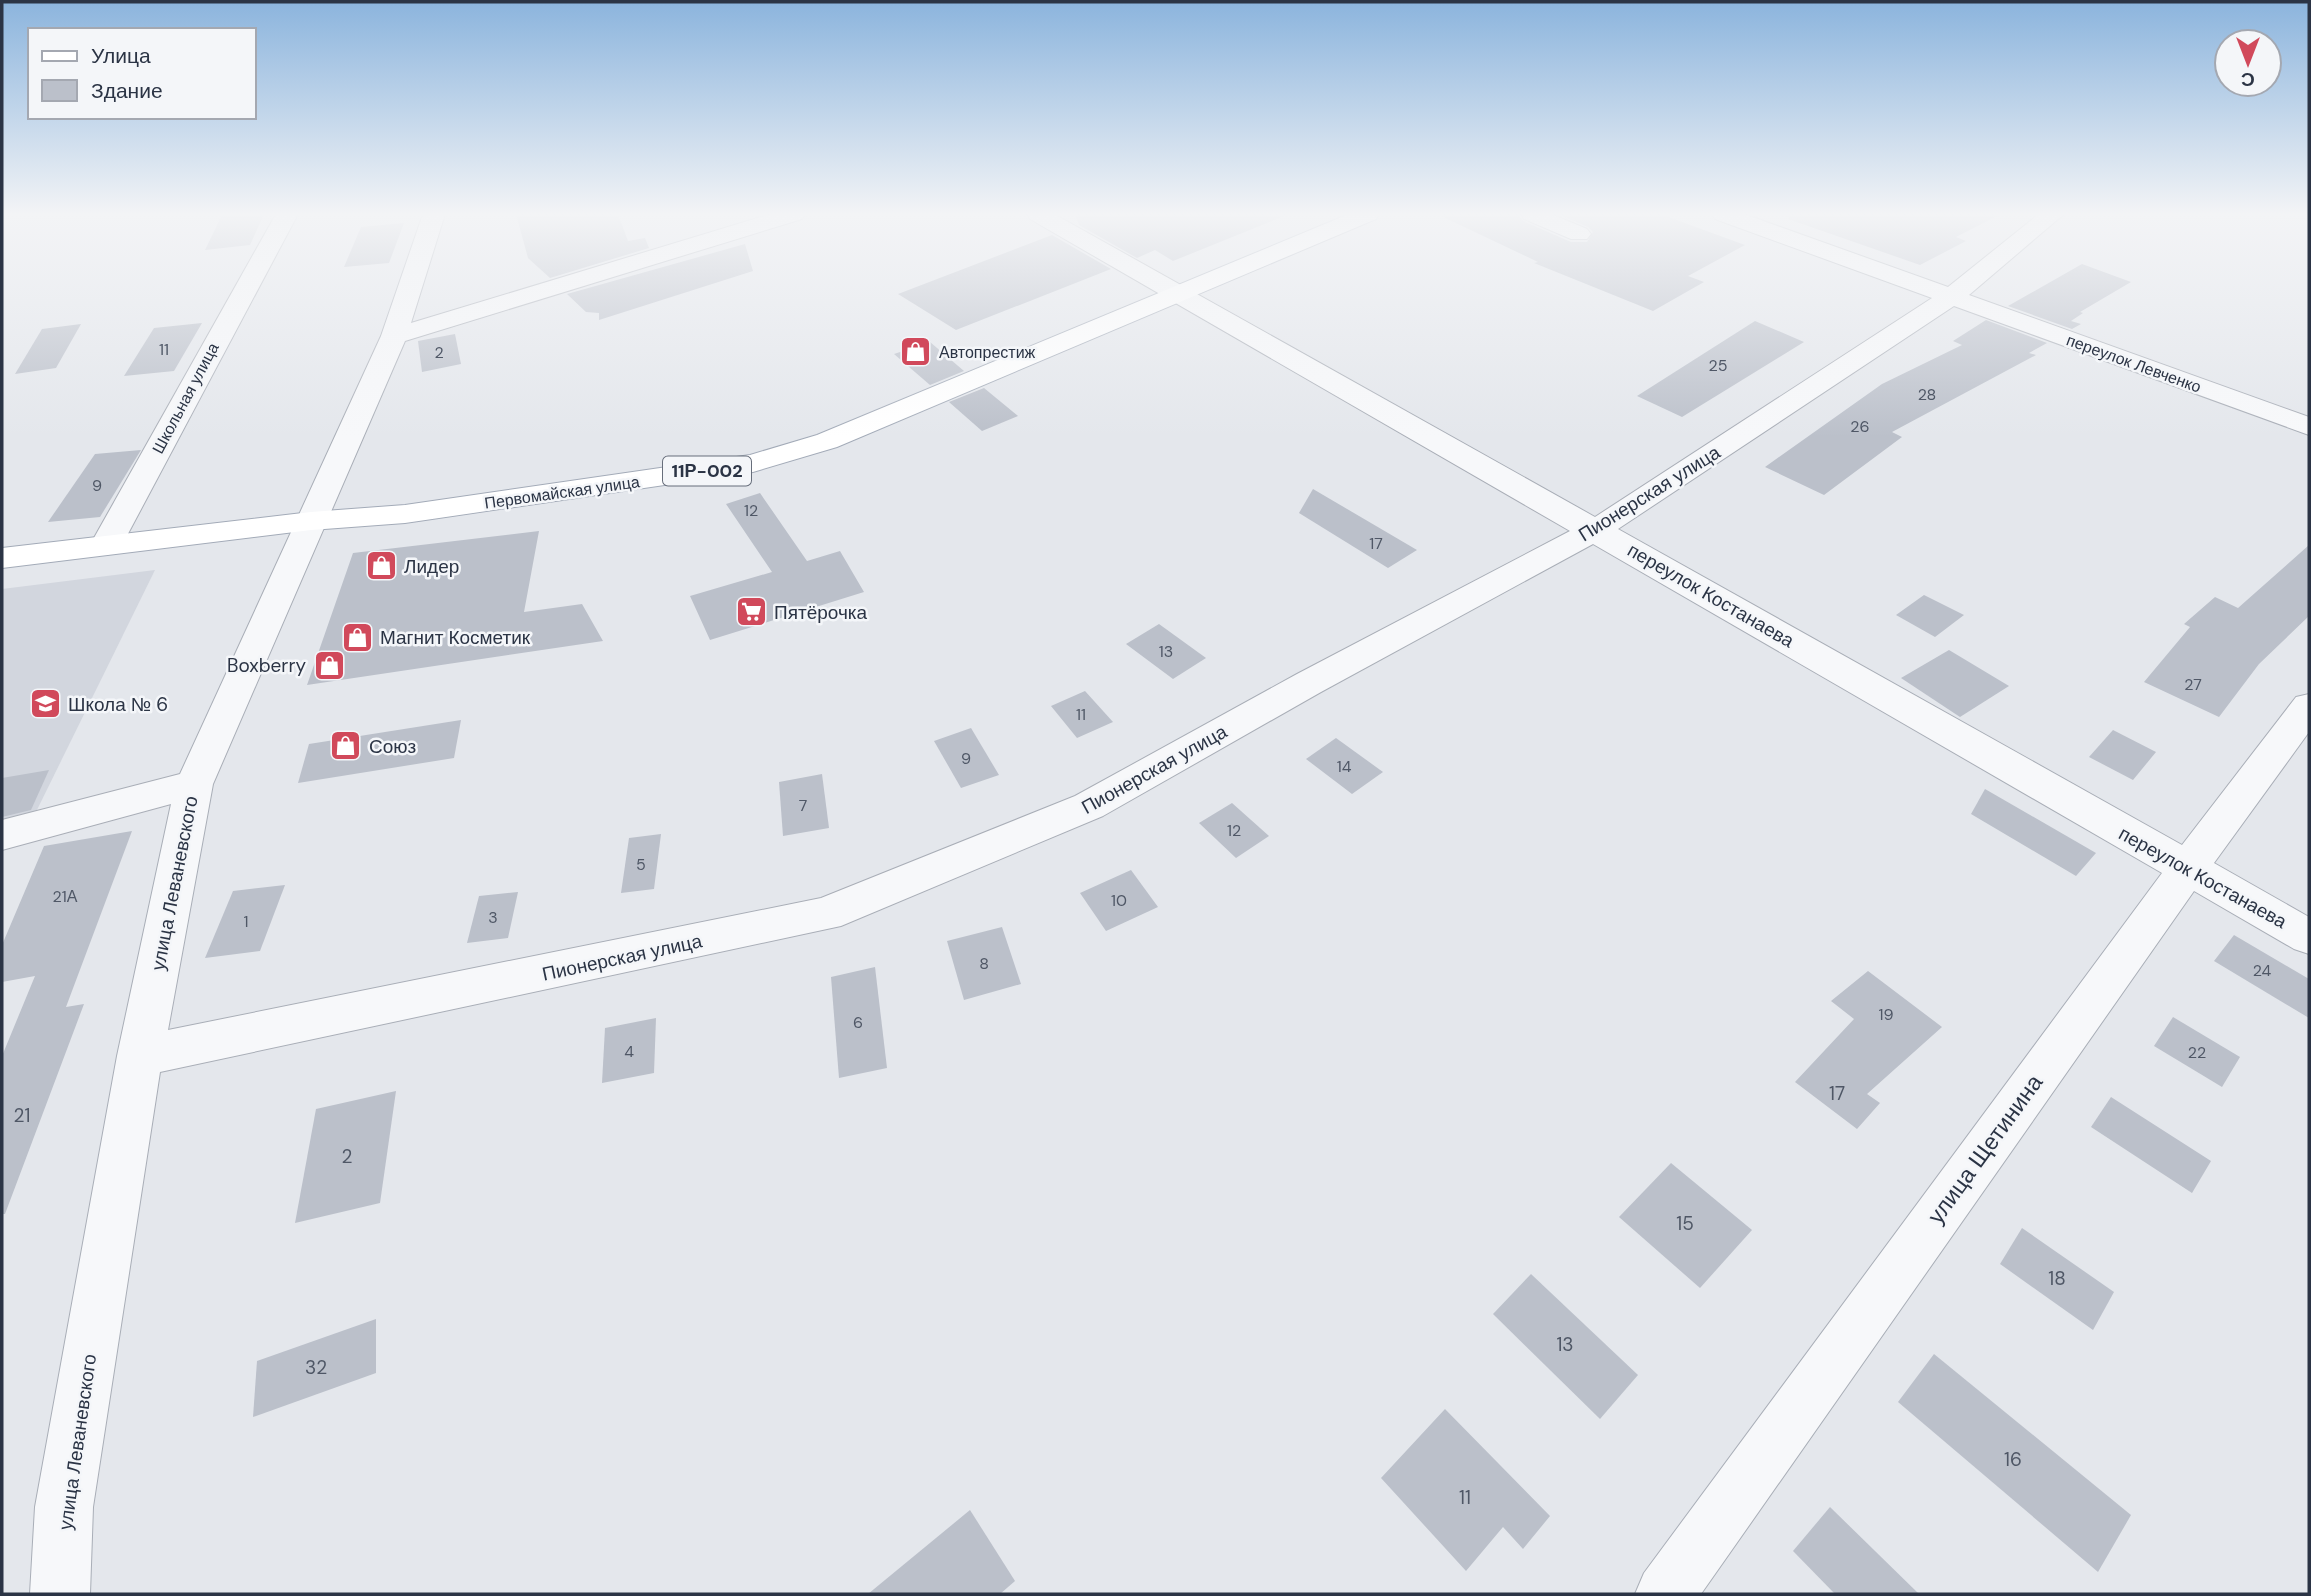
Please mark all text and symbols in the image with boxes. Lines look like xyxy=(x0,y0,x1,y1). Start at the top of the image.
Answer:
legend xyxy=(28,28,256,119)
north arrow xyxy=(2213,28,2283,98)
text: Улица xyxy=(91,42,151,70)
text: С xyxy=(2241,67,2255,92)
text: Здание xyxy=(91,77,163,105)
street label: переулок Левченко xyxy=(2064,329,2204,398)
shop icon: Автопрестиж xyxy=(899,335,933,369)
street label: Школьная улица xyxy=(147,339,224,457)
house number: 11 xyxy=(159,339,169,360)
house number: 2 xyxy=(434,342,444,363)
place label: Автопрестиж xyxy=(939,342,1036,363)
house number: 25 xyxy=(1709,355,1727,376)
house number: 28 xyxy=(1918,384,1936,405)
house number: 26 xyxy=(1850,416,1870,437)
street label: Пионерская улица xyxy=(1574,439,1725,547)
road number: 11Р-002 xyxy=(663,457,751,486)
street label: Первомайская улица xyxy=(483,471,641,514)
house number: 9 xyxy=(92,475,102,496)
house number: 12 xyxy=(744,500,758,521)
house number: 17 xyxy=(1369,533,1383,554)
street label: переулок Костанаева xyxy=(1623,538,1799,654)
shop icon: Лидер xyxy=(364,549,398,583)
place label: Лидер xyxy=(404,554,459,579)
supermarket icon: Пятёрочка xyxy=(734,595,768,629)
place label: Пятёрочка xyxy=(774,600,868,625)
shop icon: Магнит Косметик xyxy=(340,620,374,654)
place label: Магнит Косметик xyxy=(380,625,531,650)
house number: 13 xyxy=(1159,641,1173,662)
shop icon: Boxberry xyxy=(312,648,346,682)
place label: Boxberry xyxy=(227,653,306,678)
house number: 27 xyxy=(2184,674,2202,695)
school or university icon: Школа № 6 xyxy=(28,687,62,721)
place label: Школа № 6 xyxy=(68,692,168,717)
house number: 11 xyxy=(1076,704,1086,725)
street label: Пионерская улица xyxy=(1077,719,1232,820)
shop icon: Союз xyxy=(329,729,363,763)
place label: Союз xyxy=(369,734,416,759)
house number: 9 xyxy=(961,748,971,769)
house number: 14 xyxy=(1337,756,1352,777)
street label: улица Леваневского xyxy=(145,794,204,973)
house number: 7 xyxy=(799,795,807,816)
house number: 12 xyxy=(1227,820,1241,841)
street label: переулок Костанаева xyxy=(2114,821,2292,934)
house number: 5 xyxy=(636,854,646,875)
house number: 21А xyxy=(53,886,78,907)
house number: 10 xyxy=(1111,890,1127,911)
house number: 3 xyxy=(488,907,498,928)
house number: 1 xyxy=(244,911,249,932)
street label: Пионерская улица xyxy=(540,928,705,987)
house number: 8 xyxy=(979,953,989,974)
house number: 24 xyxy=(2253,960,2272,981)
house number: 19 xyxy=(1878,1004,1894,1025)
house number: 6 xyxy=(853,1012,863,1033)
house number: 4 xyxy=(624,1041,634,1062)
house number: 22 xyxy=(2188,1042,2206,1063)
street label: улица Щетинина xyxy=(1921,1068,2049,1230)
house number: 17 xyxy=(1829,1081,1845,1106)
house number: 21 xyxy=(14,1103,30,1128)
house number: 2 xyxy=(342,1144,353,1169)
house number: 15 xyxy=(1676,1211,1694,1236)
house number: 18 xyxy=(2048,1266,2066,1291)
house number: 13 xyxy=(1556,1332,1574,1357)
street label: улица Леваневского xyxy=(53,1352,102,1532)
house number: 32 xyxy=(305,1355,327,1380)
house number: 16 xyxy=(2004,1447,2022,1472)
house number: 11 xyxy=(1459,1485,1471,1510)

